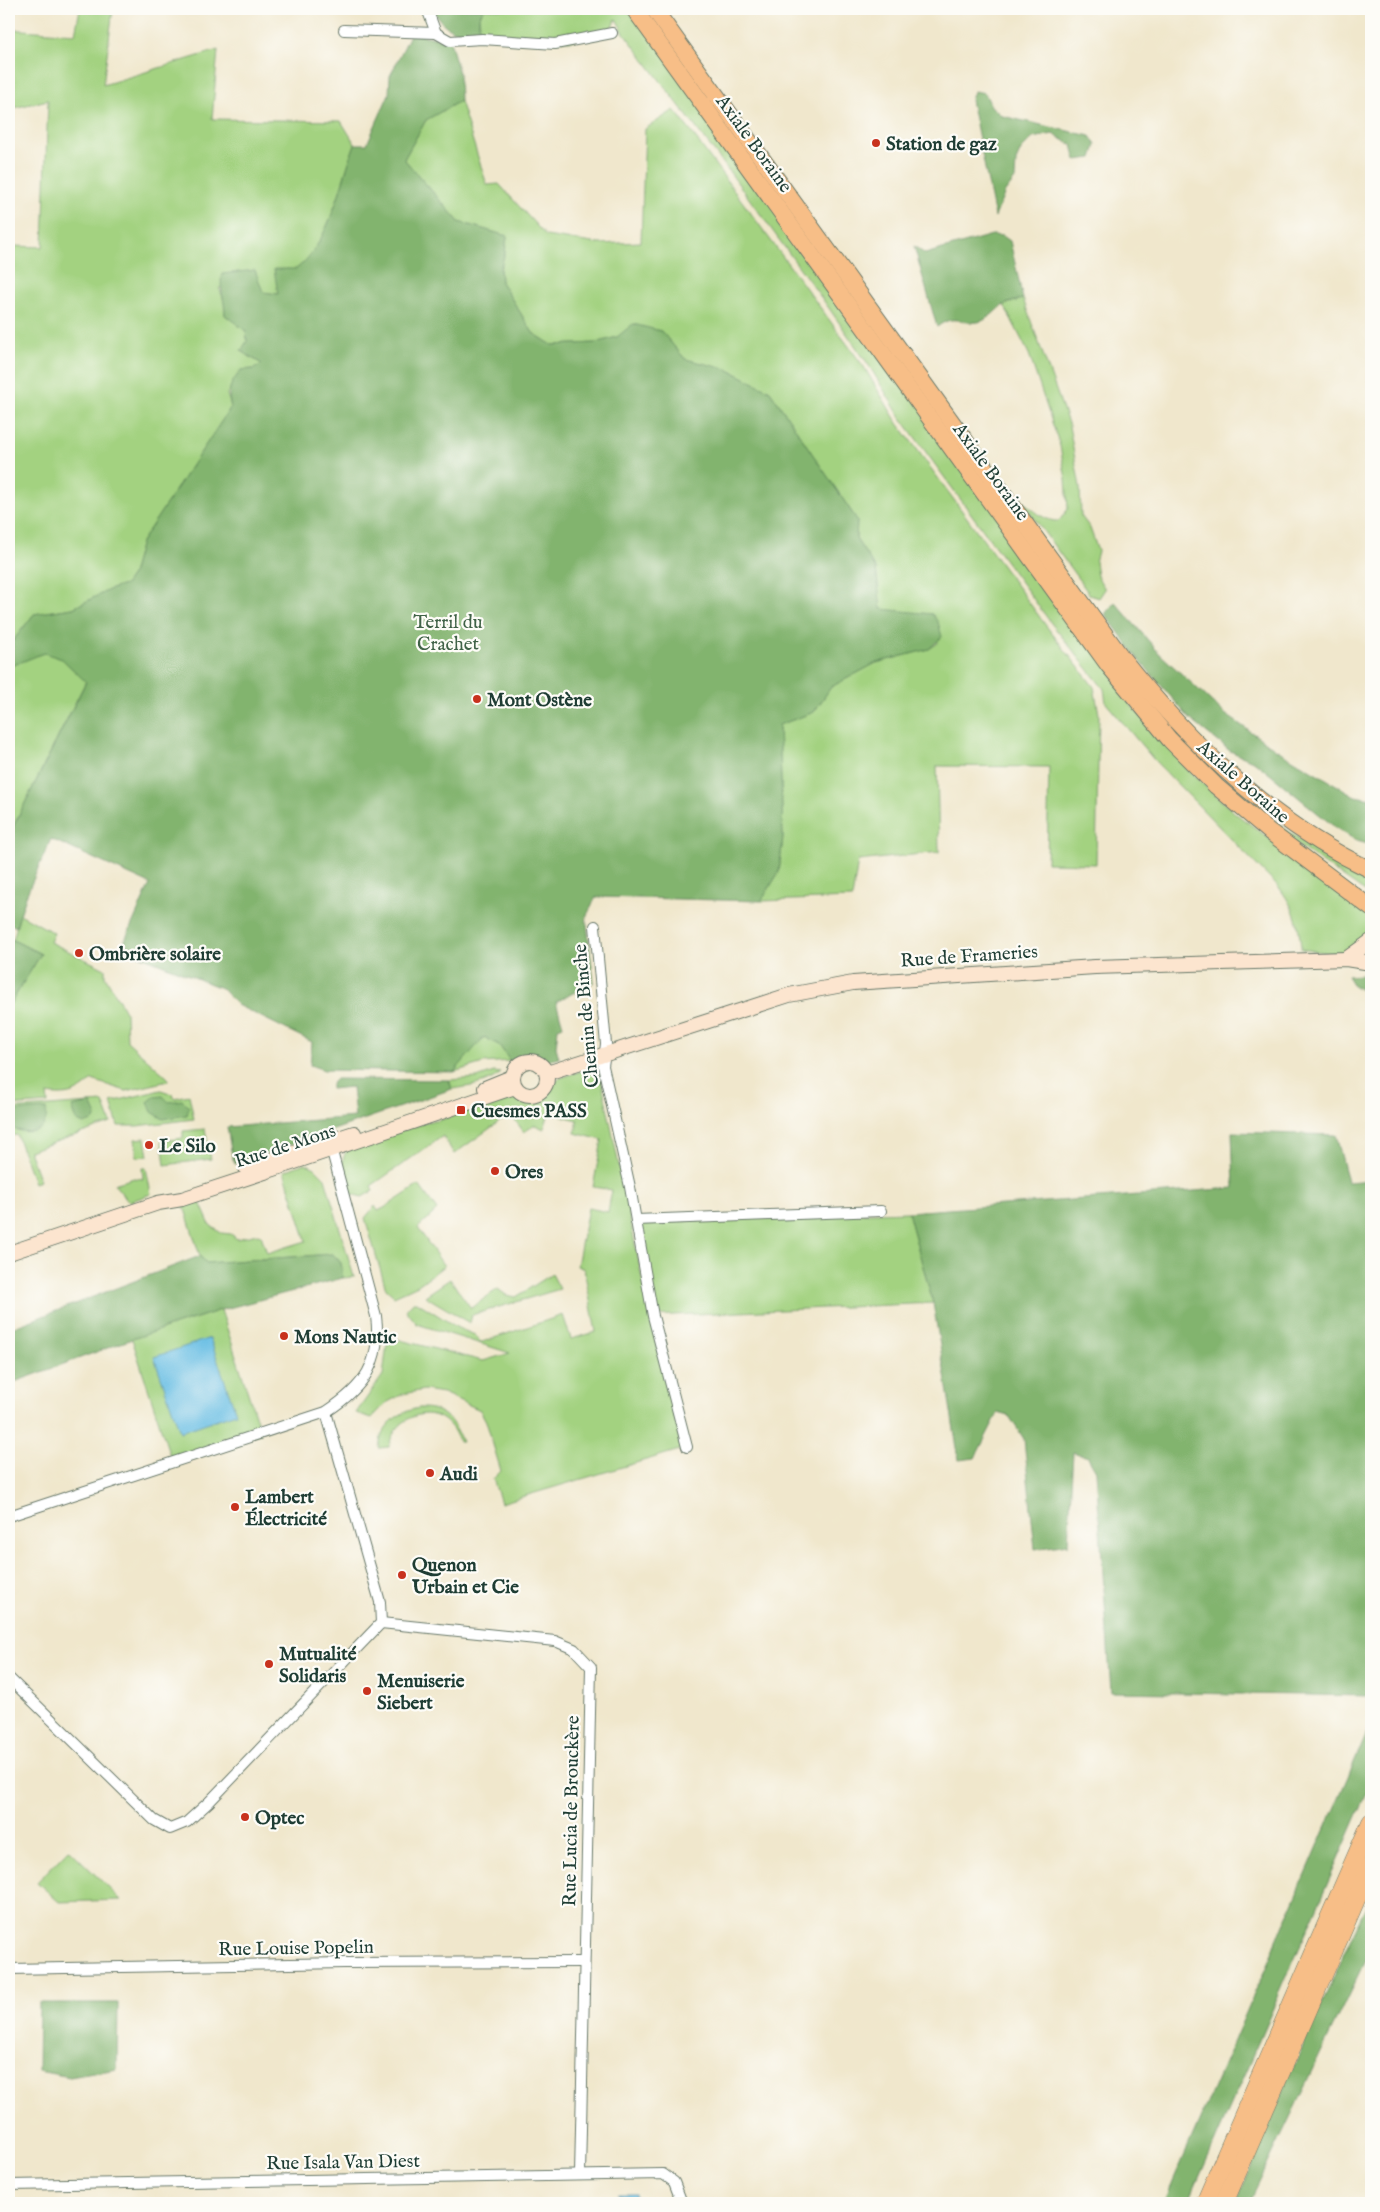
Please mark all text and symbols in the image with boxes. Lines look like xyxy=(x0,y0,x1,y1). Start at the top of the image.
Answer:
street label: Axiale Boraine xyxy=(709,90,797,198)
place label: Station de gaz xyxy=(886,133,997,157)
marker: Station de gaz xyxy=(870,137,882,149)
street label: Axiale Boraine xyxy=(946,418,1034,526)
park label: Terril du Crachet xyxy=(413,611,483,657)
place label: Mont Ostène xyxy=(487,689,592,713)
marker: Mont Ostène xyxy=(471,693,483,705)
street label: Axiale Boraine xyxy=(1191,735,1294,830)
street label: Rue de Frameries xyxy=(900,940,1039,974)
place label: Ombrière solaire xyxy=(89,943,221,967)
street label: Chemin de Binche xyxy=(569,943,605,1089)
marker: Ombrière solaire xyxy=(73,947,85,959)
place label: Cuesmes PASS xyxy=(471,1100,587,1124)
marker: Cuesmes PASS xyxy=(455,1104,467,1116)
street label: Rue de Mons xyxy=(232,1119,339,1174)
place label: Le Silo xyxy=(159,1135,216,1159)
marker: Le Silo xyxy=(143,1139,155,1151)
place label: Ores xyxy=(505,1161,543,1185)
marker: Ores xyxy=(489,1165,501,1177)
place label: Mons Nautic xyxy=(294,1326,396,1350)
marker: Mons Nautic xyxy=(278,1330,290,1342)
place label: Audi xyxy=(439,1463,478,1487)
marker: Audi xyxy=(424,1467,436,1479)
place label: Lambert Électricité xyxy=(245,1486,327,1532)
marker: Lambert Électricité xyxy=(229,1501,241,1513)
place label: Quenon Urbain et Cie xyxy=(411,1554,519,1600)
marker: Quenon Urbain et Cie xyxy=(396,1569,408,1581)
place label: Mutualité Solidaris xyxy=(279,1643,357,1689)
marker: Mutualité Solidaris xyxy=(263,1658,275,1670)
place label: Menuiserie Siebert xyxy=(377,1670,465,1716)
marker: Menuiserie Siebert xyxy=(361,1685,373,1697)
street label: Rue Lucia de Brouckère xyxy=(558,1715,586,1907)
place label: Optec xyxy=(255,1807,304,1831)
marker: Optec xyxy=(239,1811,251,1823)
street label: Rue Louise Popelin xyxy=(218,1936,374,1962)
street label: Rue Isala Van Diest xyxy=(266,2150,420,2176)

